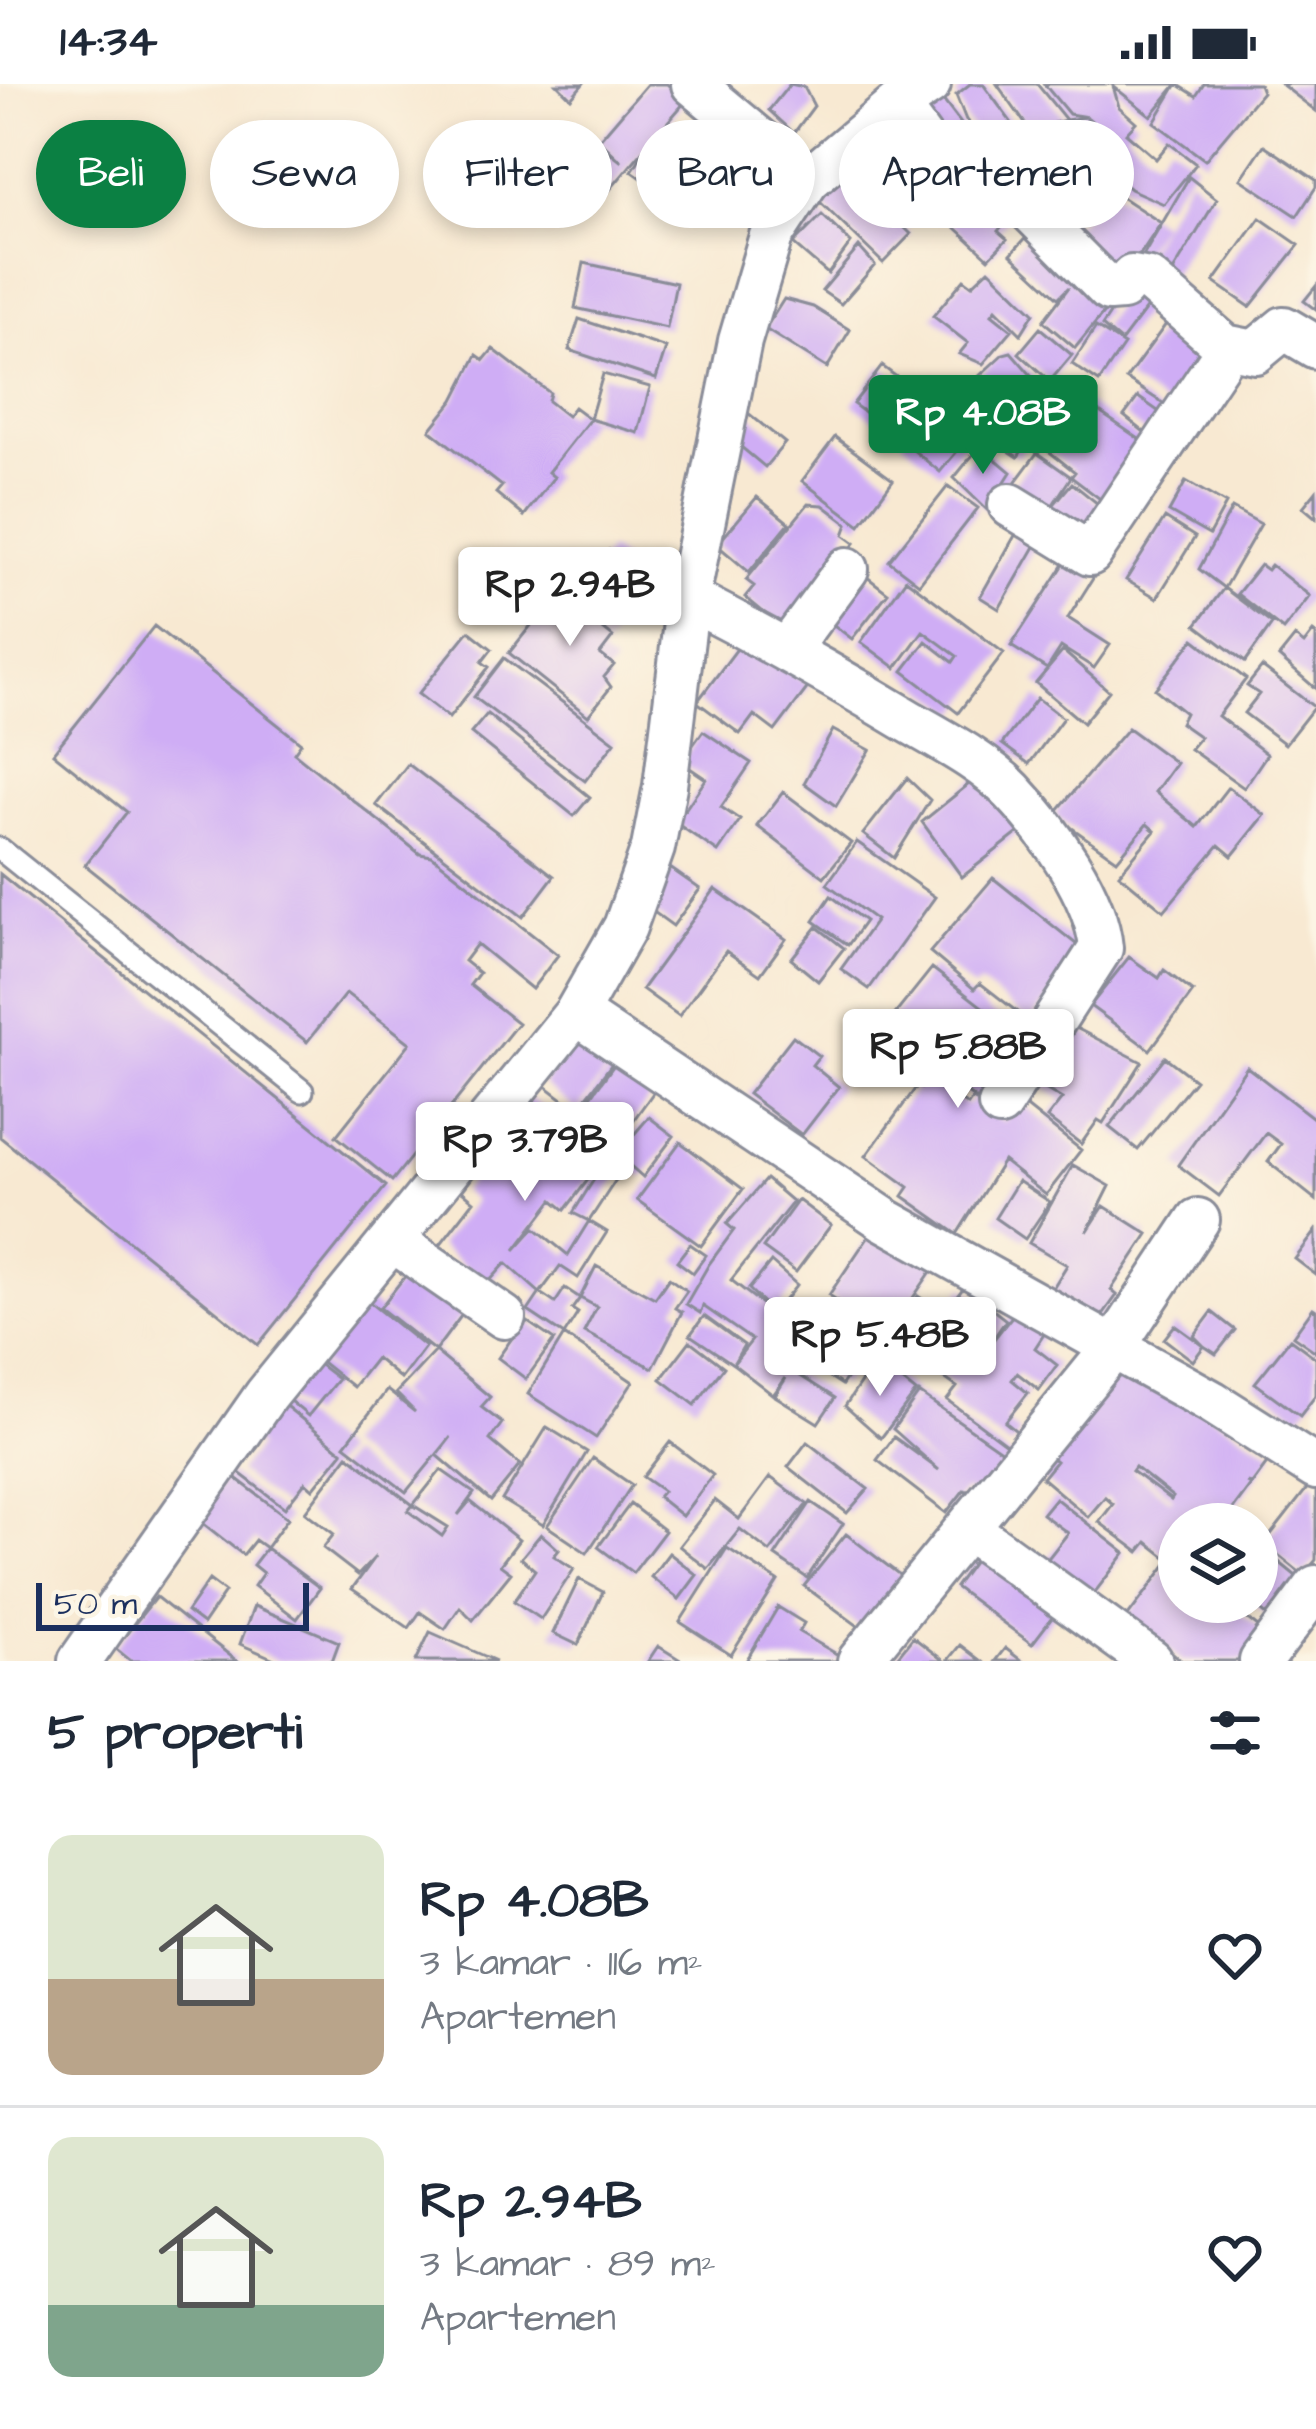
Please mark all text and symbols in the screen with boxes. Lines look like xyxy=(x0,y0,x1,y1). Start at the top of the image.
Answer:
text: 14:34 xyxy=(60,11,157,73)
chip: Beli xyxy=(36,120,186,228)
chip: Sewa xyxy=(210,120,399,228)
chip: Filter xyxy=(423,120,612,228)
chip: Baru xyxy=(636,120,815,228)
chip: Apartemen xyxy=(839,120,1134,228)
pin: Rp 4.08B xyxy=(859,375,1107,477)
text: Rp 4.08B xyxy=(896,387,1070,441)
pin: Rp 2.94B xyxy=(446,547,694,649)
text: Rp 2.94B xyxy=(485,559,655,613)
pin: Rp 5.88B xyxy=(834,1009,1082,1111)
text: Rp 5.88B xyxy=(870,1021,1046,1075)
pin: Rp 3.79B xyxy=(401,1102,649,1204)
text: Rp 3.79B xyxy=(443,1114,607,1168)
pin: Rp 5.48B xyxy=(756,1297,1004,1399)
text: Rp 5.48B xyxy=(791,1309,969,1363)
map controls xyxy=(1158,1503,1278,1623)
button: layers xyxy=(1158,1503,1278,1623)
scale bar xyxy=(36,1577,309,1630)
text: 50 m xyxy=(54,1581,137,1627)
text: 5 properti xyxy=(48,1698,302,1769)
icon: filters xyxy=(1202,1700,1268,1766)
text: Rp 4.08B xyxy=(420,1866,649,1937)
icon: home xyxy=(144,1883,288,2027)
icon: heart xyxy=(1202,1922,1268,1988)
text: 3 kamar · 116 m² xyxy=(420,1937,703,1991)
text: Apartemen xyxy=(420,1991,616,2045)
text: Rp 2.94B xyxy=(420,2167,642,2238)
icon: home xyxy=(144,2185,288,2329)
icon: heart xyxy=(1202,2224,1268,2290)
text: 3 kamar · 89 m² xyxy=(420,2238,716,2292)
text: Apartemen xyxy=(420,2292,616,2346)

